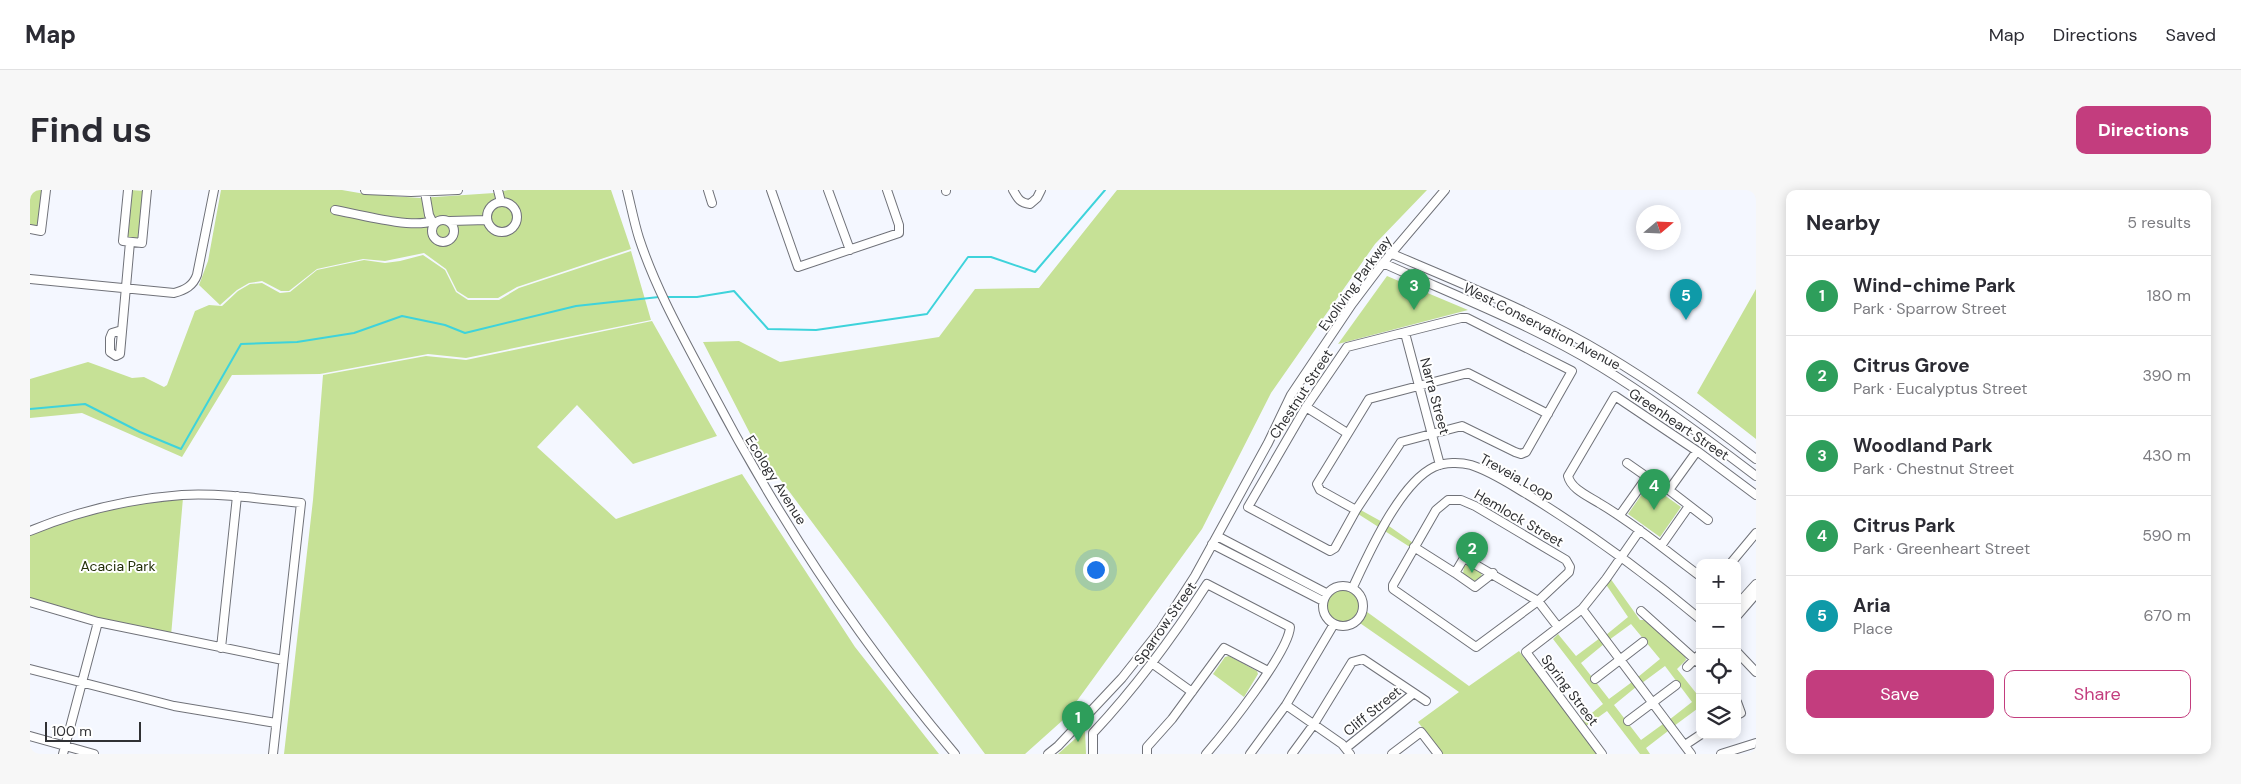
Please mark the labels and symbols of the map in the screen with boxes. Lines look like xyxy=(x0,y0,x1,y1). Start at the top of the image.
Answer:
north arrow xyxy=(1636,205,1681,250)
street label: Evoliving Parkway xyxy=(1314,232,1396,334)
pin: 3 xyxy=(1398,269,1430,310)
street label: West Conservation Avenue xyxy=(1460,278,1624,374)
pin: 5 xyxy=(1670,279,1702,320)
street label: Chestnut Street xyxy=(1265,346,1337,442)
street label: Narra Street xyxy=(1416,356,1454,436)
street label: Greenheart Street xyxy=(1625,384,1733,464)
street label: Ecology Avenue xyxy=(741,432,811,528)
street label: Treveia Loop xyxy=(1477,449,1557,505)
pin: 4 xyxy=(1638,469,1670,510)
street label: Hemlock Street xyxy=(1471,485,1567,551)
pin: 2 xyxy=(1456,532,1488,573)
park label: Acacia Park xyxy=(81,557,155,575)
your location xyxy=(1083,557,1109,583)
street label: Sparrow Street xyxy=(1130,578,1200,668)
street label: Spring Street xyxy=(1537,651,1603,729)
street label: Cliff Street xyxy=(1339,682,1405,740)
pin: 1 xyxy=(1062,701,1094,742)
scale bar xyxy=(45,719,141,742)

